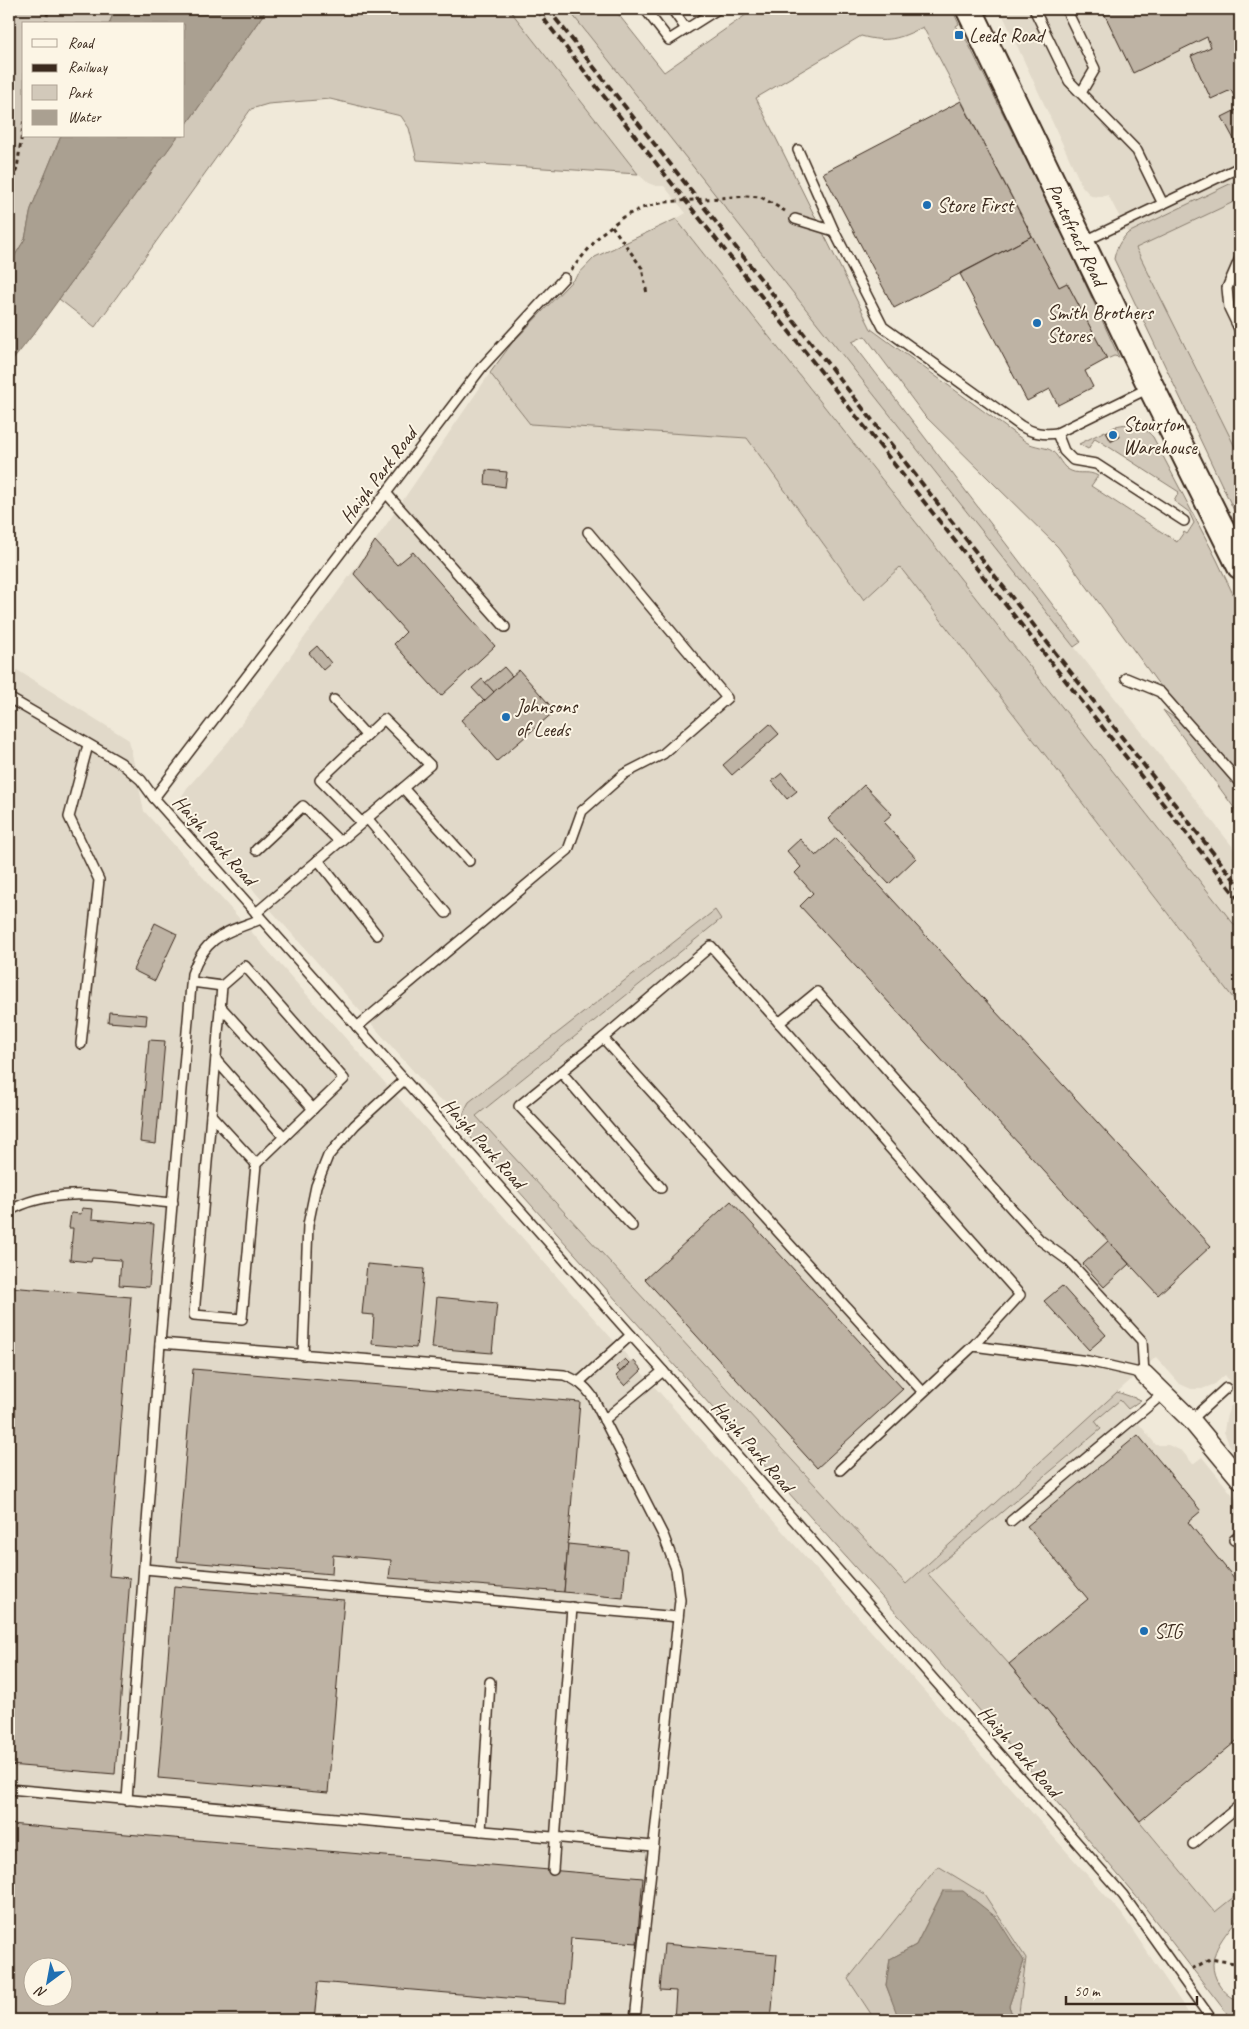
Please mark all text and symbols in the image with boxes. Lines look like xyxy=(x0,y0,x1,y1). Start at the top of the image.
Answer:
legend xyxy=(22,22,185,138)
place label: Leeds Road xyxy=(969,23,1047,48)
marker: Leeds Road xyxy=(953,29,965,41)
text: Road xyxy=(68,34,95,53)
text: Railway xyxy=(68,58,109,77)
text: Park xyxy=(68,84,93,103)
text: Water xyxy=(68,108,102,127)
street label: Pontefract Road xyxy=(1041,179,1113,292)
place label: Store First xyxy=(937,193,1015,218)
marker: Store First xyxy=(921,199,933,211)
place label: Smith Brothers Stores xyxy=(1047,300,1155,348)
marker: Smith Brothers Stores xyxy=(1031,317,1043,329)
place label: Stourton Warehouse xyxy=(1123,412,1198,460)
street label: Haigh Park Road xyxy=(334,420,424,528)
marker: Stourton Warehouse xyxy=(1107,429,1119,441)
place label: Johnsons of Leeds xyxy=(515,694,579,742)
marker: Johnsons of Leeds xyxy=(500,711,512,723)
street label: Haigh Park Road xyxy=(167,790,264,893)
street label: Haigh Park Road xyxy=(436,1093,533,1196)
street label: Haigh Park Road xyxy=(706,1395,801,1500)
place label: SIG xyxy=(1154,1619,1184,1644)
marker: SIG xyxy=(1138,1625,1150,1637)
street label: Haigh Park Road xyxy=(973,1700,1068,1805)
north arrow xyxy=(22,1956,72,2006)
scale bar xyxy=(1066,1974,1198,2006)
text: N xyxy=(31,1982,50,2002)
text: 50 m xyxy=(1074,1982,1101,2001)

